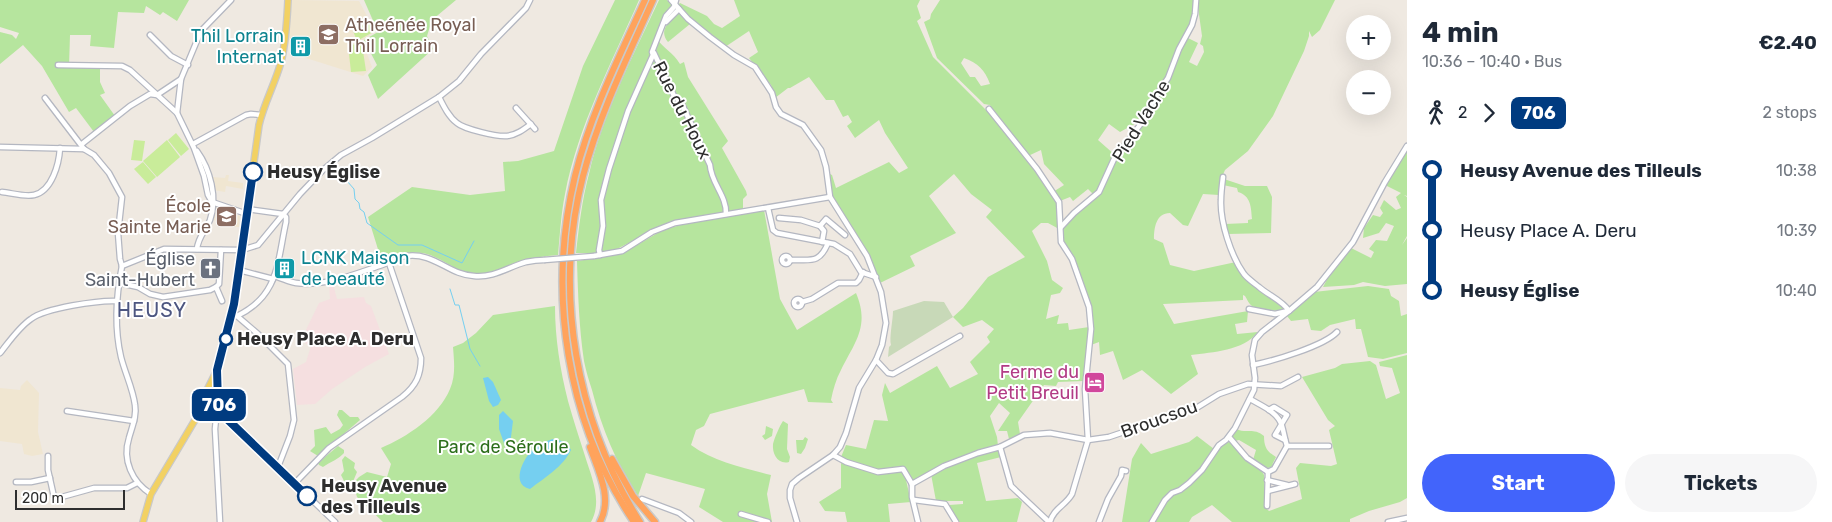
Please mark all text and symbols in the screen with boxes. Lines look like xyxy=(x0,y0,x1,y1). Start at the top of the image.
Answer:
place label: Atheénée Royal Thil Lorrain xyxy=(345,14,476,57)
map controls xyxy=(1346,15,1391,115)
button: + xyxy=(1346,15,1391,60)
text: 4 min xyxy=(1422,16,1499,49)
school or university icon: Atheénée Royal Thil Lorrain xyxy=(317,23,341,47)
place label: Thil Lorrain Internat xyxy=(191,25,284,68)
text: €2.40 xyxy=(1759,31,1817,54)
building icon: Thil Lorrain Internat xyxy=(288,34,312,58)
text: 10:36 – 10:40 · Bus xyxy=(1422,52,1562,71)
street label: Rue du Houx xyxy=(648,57,716,163)
button: − xyxy=(1346,70,1391,115)
street label: Pied Vache xyxy=(1107,76,1175,166)
icon: walk xyxy=(1422,99,1450,127)
icon: forward xyxy=(1475,99,1503,127)
text: 706 xyxy=(1521,102,1556,124)
text: 2 xyxy=(1458,103,1467,122)
text: 2 stops xyxy=(1762,103,1817,122)
text: Heusy Avenue des Tilleuls xyxy=(1460,159,1702,182)
place label: Heusy Église xyxy=(267,161,380,183)
text: 10:38 xyxy=(1776,161,1817,180)
marker: Heusy Église xyxy=(243,162,263,182)
place label: École Sainte Marie xyxy=(108,195,211,238)
school or university icon: École Sainte Marie xyxy=(215,204,239,228)
text: Heusy Place A. Deru xyxy=(1460,219,1637,242)
text: 10:39 xyxy=(1777,221,1817,240)
place label: LCNK Maison de beauté xyxy=(301,247,410,290)
place label: Église Saint-Hubert xyxy=(85,248,195,291)
building icon: LCNK Maison de beauté xyxy=(273,256,297,280)
church icon: Église Saint-Hubert xyxy=(199,257,223,281)
text: Heusy Église xyxy=(1460,279,1579,302)
text: 10:40 xyxy=(1776,281,1817,300)
district label: HEUSY xyxy=(117,298,187,322)
place label: Heusy Place A. Deru xyxy=(237,328,414,350)
marker: Heusy Place A. Deru xyxy=(219,332,233,346)
place label: Ferme du Petit Breuil xyxy=(986,361,1079,404)
hotel icon: Ferme du Petit Breuil xyxy=(1083,370,1107,394)
line badge: 706 xyxy=(190,389,248,421)
text: 706 xyxy=(202,394,236,416)
street label: Broucsou xyxy=(1118,395,1200,443)
park label: Parc de Séroule xyxy=(437,436,569,458)
button: Start xyxy=(1422,454,1615,512)
button: Tickets xyxy=(1625,454,1817,512)
place label: Heusy Avenue des Tilleuls xyxy=(321,475,447,518)
marker: Heusy Avenue des Tilleuls xyxy=(297,486,317,506)
scale bar xyxy=(15,487,125,510)
text: 200 m xyxy=(22,490,64,507)

